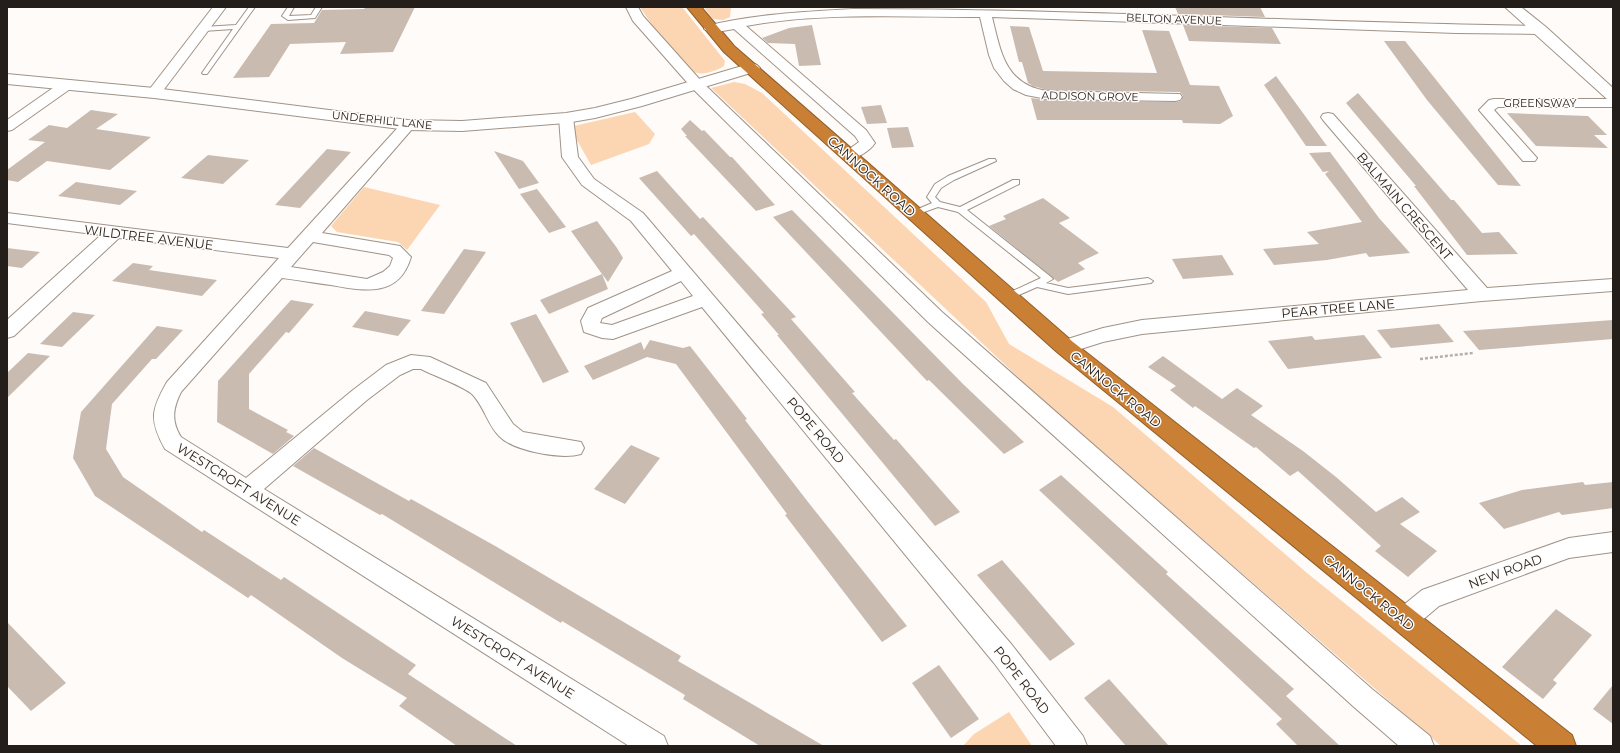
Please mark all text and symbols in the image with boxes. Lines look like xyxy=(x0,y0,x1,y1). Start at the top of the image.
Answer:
street label: BELTON AVENUE xyxy=(1126,10,1222,28)
street label: ADDISON GROVE xyxy=(1041,88,1139,104)
street label: GREENSWAY xyxy=(1503,96,1577,110)
street label: UNDERHILL LANE xyxy=(331,108,433,132)
street label: CANNOCK ROAD xyxy=(825,132,919,220)
street label: BALMAIN CRESCENT xyxy=(1354,149,1457,264)
street label: WILDTREE AVENUE xyxy=(83,221,215,253)
street label: PEAR TREE LANE xyxy=(1281,295,1395,321)
street label: CANNOCK ROAD xyxy=(1067,347,1165,431)
street label: POPE ROAD xyxy=(784,394,849,467)
street label: WESTCROFT AVENUE xyxy=(174,439,304,529)
street label: CANNOCK ROAD xyxy=(1320,550,1418,634)
street label: NEW ROAD xyxy=(1466,550,1544,592)
street label: WESTCROFT AVENUE xyxy=(448,612,578,702)
street label: POPE ROAD xyxy=(991,643,1054,717)

